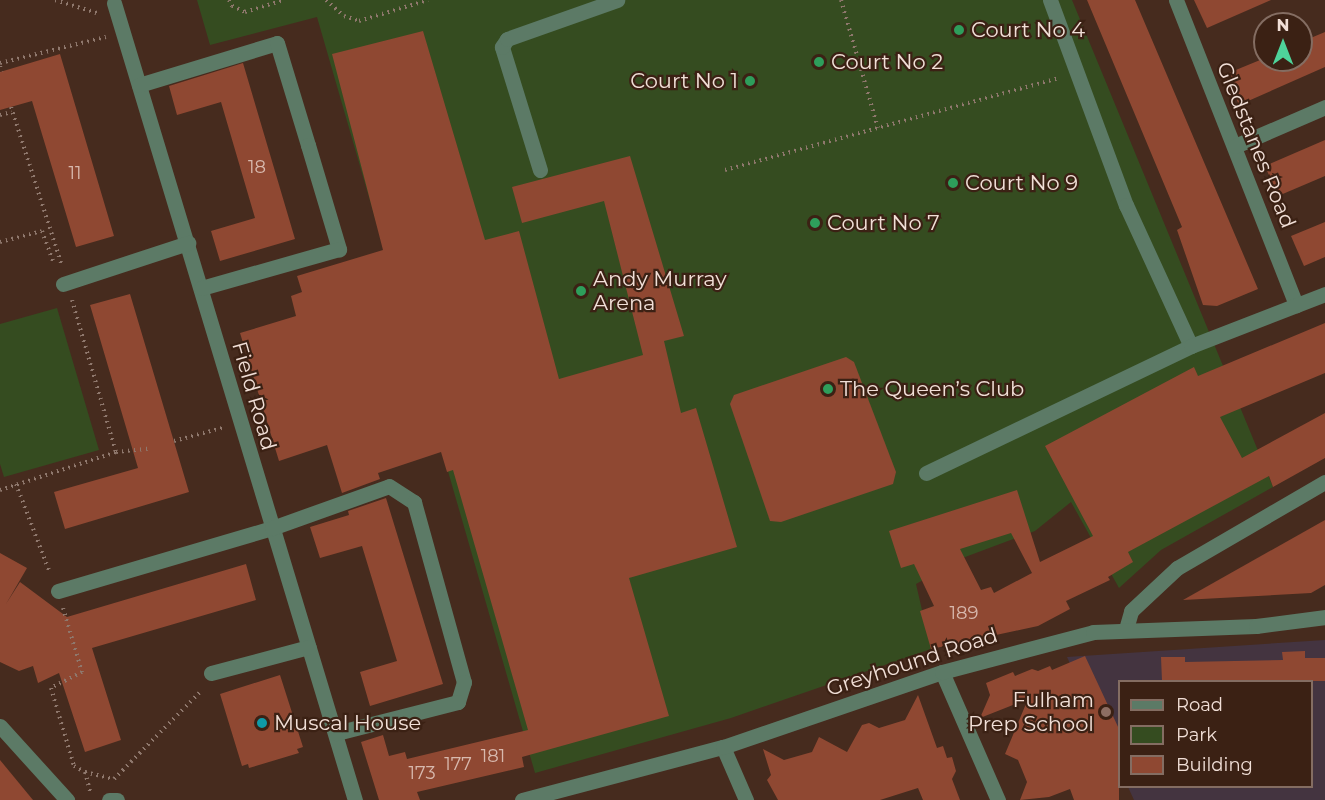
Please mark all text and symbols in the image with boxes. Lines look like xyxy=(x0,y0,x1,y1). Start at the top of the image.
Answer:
north arrow xyxy=(1253,12,1313,72)
text: N xyxy=(1277,16,1289,35)
place label: Court No 4 xyxy=(971,17,1085,43)
marker: Court No 4 xyxy=(952,23,966,37)
place label: Court No 2 xyxy=(831,49,943,75)
marker: Court No 2 xyxy=(812,55,826,69)
street label: Gledstanes Road xyxy=(1211,58,1301,232)
place label: Court No 1 xyxy=(630,68,738,94)
marker: Court No 1 xyxy=(743,74,757,88)
house number: 18 xyxy=(248,156,266,178)
house number: 11 xyxy=(69,162,81,184)
place label: Court No 9 xyxy=(965,170,1078,196)
marker: Court No 9 xyxy=(946,176,960,190)
place label: Court No 7 xyxy=(827,210,940,236)
marker: Court No 7 xyxy=(808,216,822,230)
place label: Andy Murray Arena xyxy=(593,266,727,316)
marker: Andy Murray Arena xyxy=(574,284,588,298)
street label: Field Road xyxy=(226,339,282,453)
place label: The Queen’s Club xyxy=(840,376,1024,402)
marker: The Queen’s Club xyxy=(821,382,835,396)
house number: 189 xyxy=(950,602,978,624)
street label: Greyhound Road xyxy=(823,622,1001,702)
legend xyxy=(1118,680,1313,788)
place label: Fulham Prep School xyxy=(968,687,1094,737)
text: Road xyxy=(1176,694,1223,716)
marker: Fulham Prep School xyxy=(1099,705,1113,719)
place label: Muscal House xyxy=(274,710,421,736)
marker: Muscal House xyxy=(255,716,269,730)
text: Park xyxy=(1176,724,1217,746)
house number: 181 xyxy=(481,745,505,767)
house number: 177 xyxy=(444,753,472,775)
text: Building xyxy=(1176,754,1253,776)
house number: 173 xyxy=(408,762,436,784)

